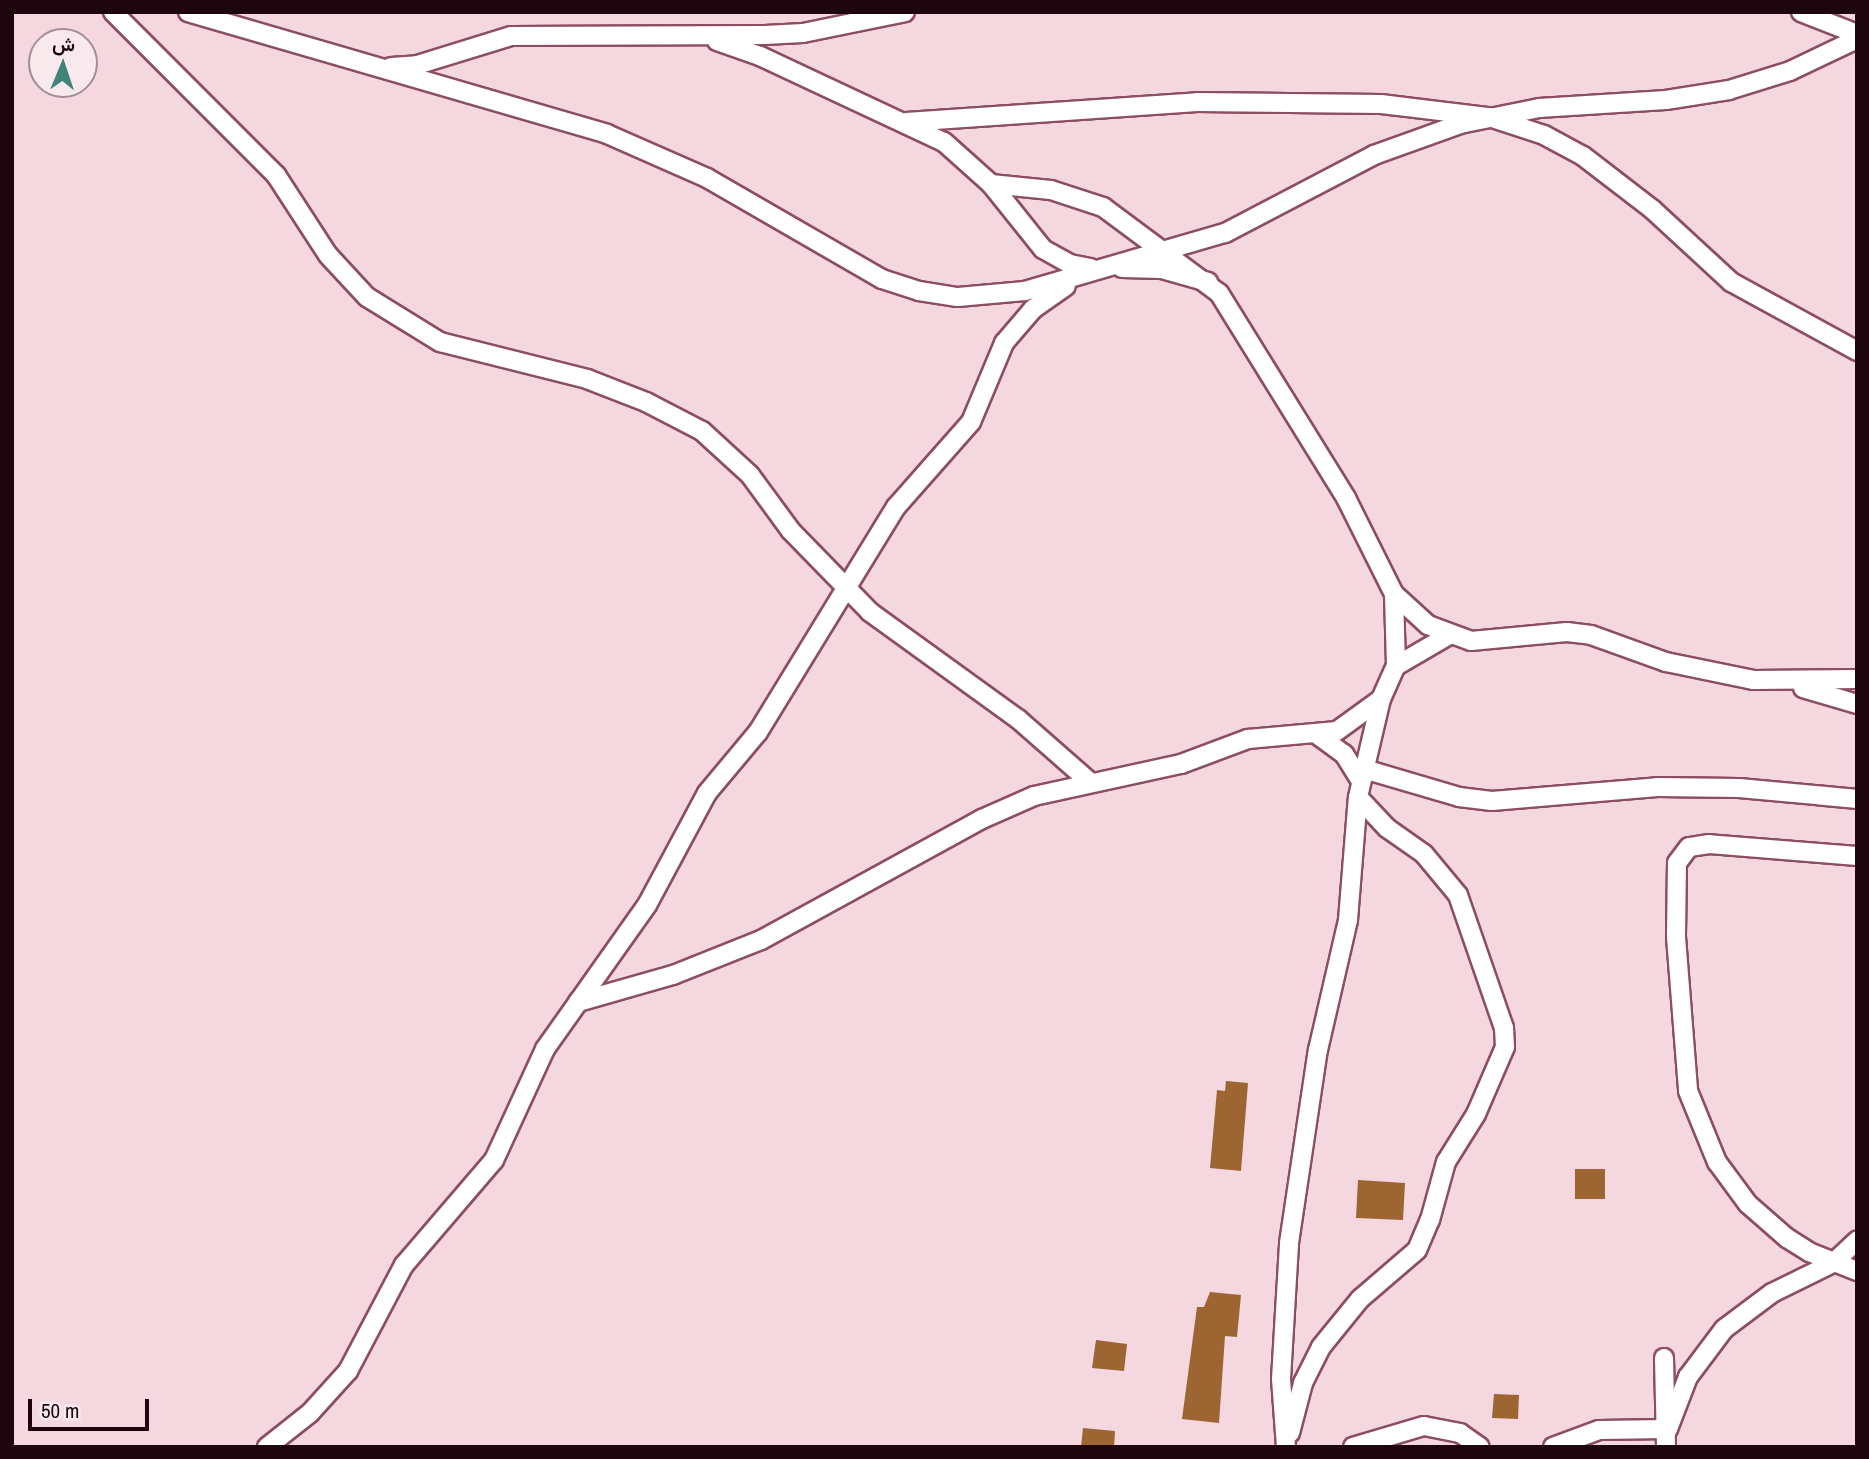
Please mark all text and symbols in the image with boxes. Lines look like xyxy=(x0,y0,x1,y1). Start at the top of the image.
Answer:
north arrow xyxy=(28,28,98,98)
text: ش xyxy=(52,31,76,57)
scale bar xyxy=(32,1386,152,1430)
text: 50 m xyxy=(41,1396,79,1425)

